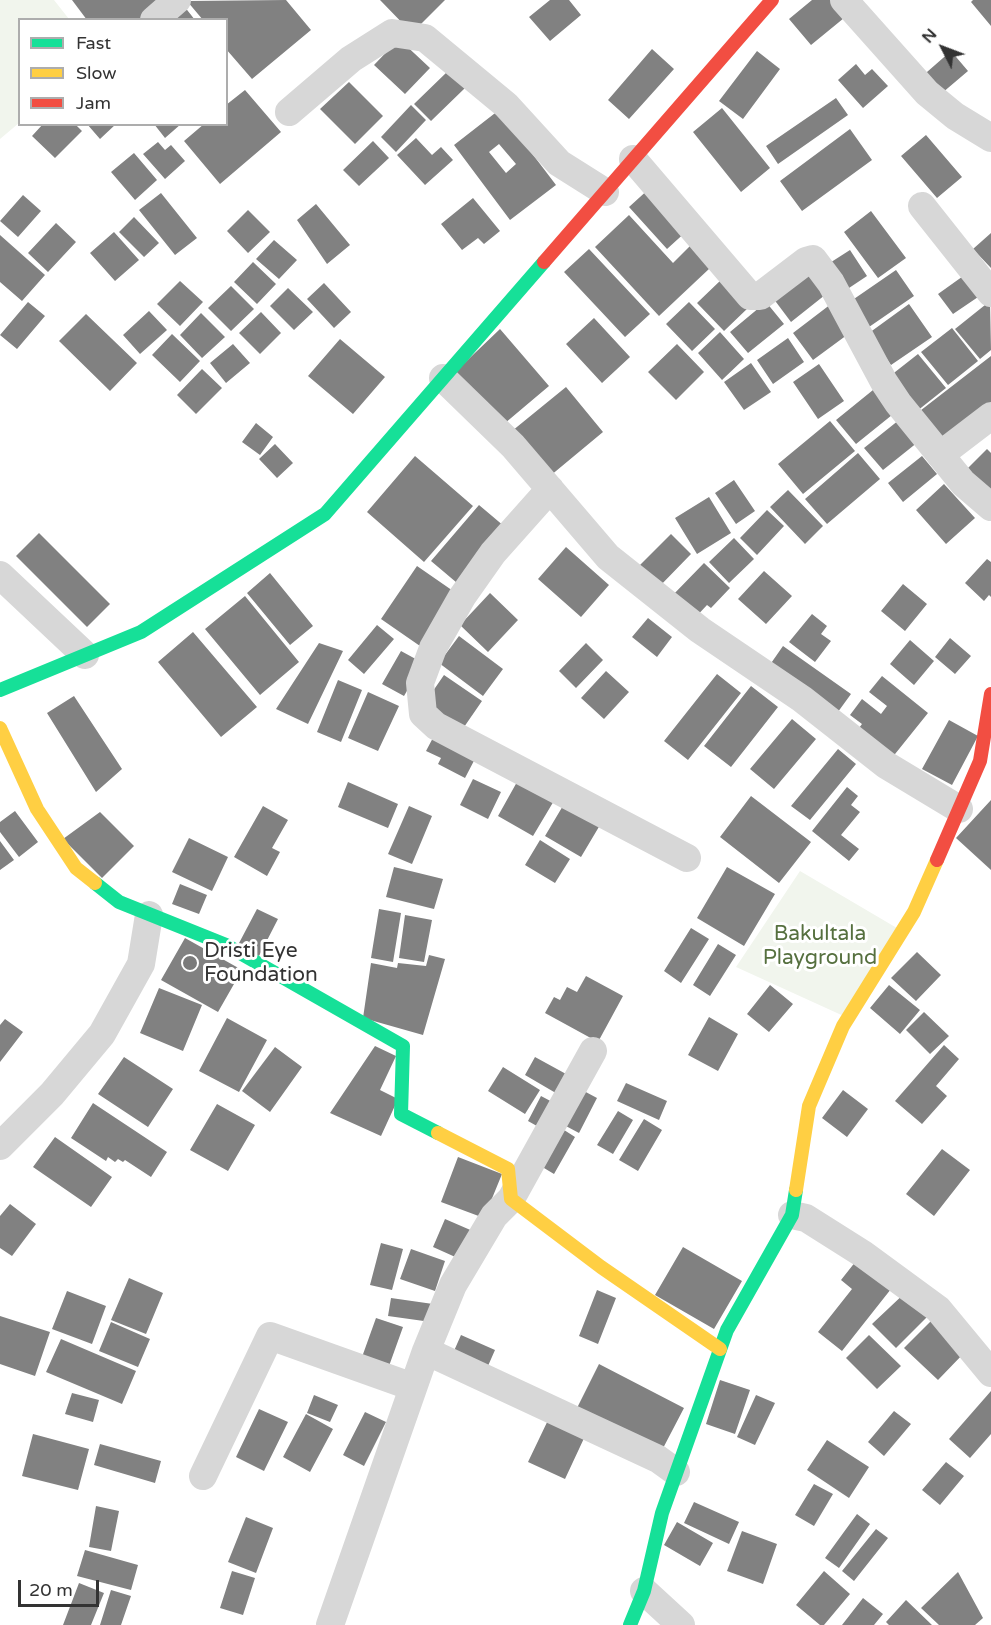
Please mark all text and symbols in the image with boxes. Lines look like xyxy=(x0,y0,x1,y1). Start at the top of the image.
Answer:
legend xyxy=(18,18,228,126)
north arrow xyxy=(913,18,973,78)
text: N xyxy=(918,24,941,47)
text: Fast xyxy=(76,32,111,54)
text: Slow xyxy=(76,62,117,84)
text: Jam xyxy=(76,92,111,114)
park label: Bakultala Playground xyxy=(763,921,877,971)
place label: Dristi Eye Foundation xyxy=(204,938,318,988)
marker: Dristi Eye Foundation xyxy=(181,954,199,972)
scale bar xyxy=(21,1568,102,1606)
text: 20 m xyxy=(29,1579,73,1601)

